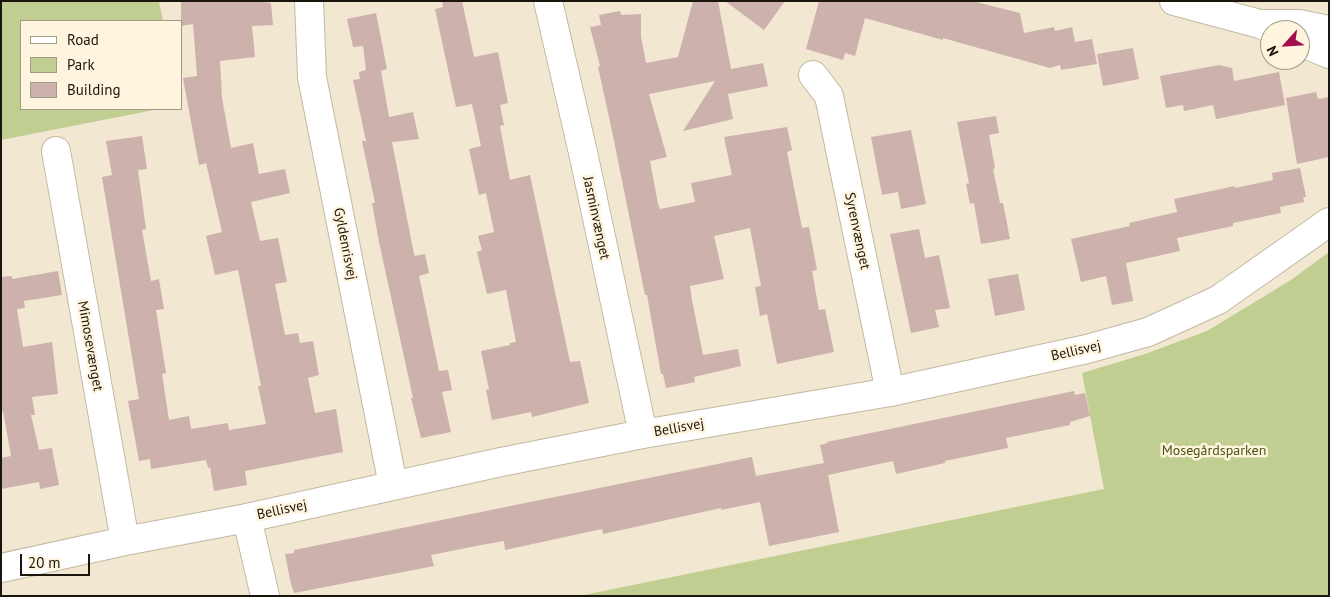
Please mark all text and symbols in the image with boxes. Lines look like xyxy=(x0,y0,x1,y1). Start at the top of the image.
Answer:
legend xyxy=(20,20,182,110)
north arrow xyxy=(1260,20,1310,70)
text: Road xyxy=(67,30,99,49)
text: N xyxy=(1262,43,1283,59)
text: Park xyxy=(67,55,95,74)
text: Building xyxy=(67,80,121,99)
street label: Jasminvænget xyxy=(579,175,613,261)
street label: Syrenvænget xyxy=(841,191,873,271)
street label: Gyldenrisvej xyxy=(330,206,360,282)
street label: Mimosevænget xyxy=(74,300,106,392)
street label: Bellisvej xyxy=(1049,337,1103,365)
street label: Bellisvej xyxy=(653,415,705,441)
park label: Mosegårdsparken xyxy=(1162,443,1266,459)
street label: Bellisvej xyxy=(256,497,308,523)
scale bar xyxy=(22,544,92,576)
text: 20 m xyxy=(28,553,61,572)

